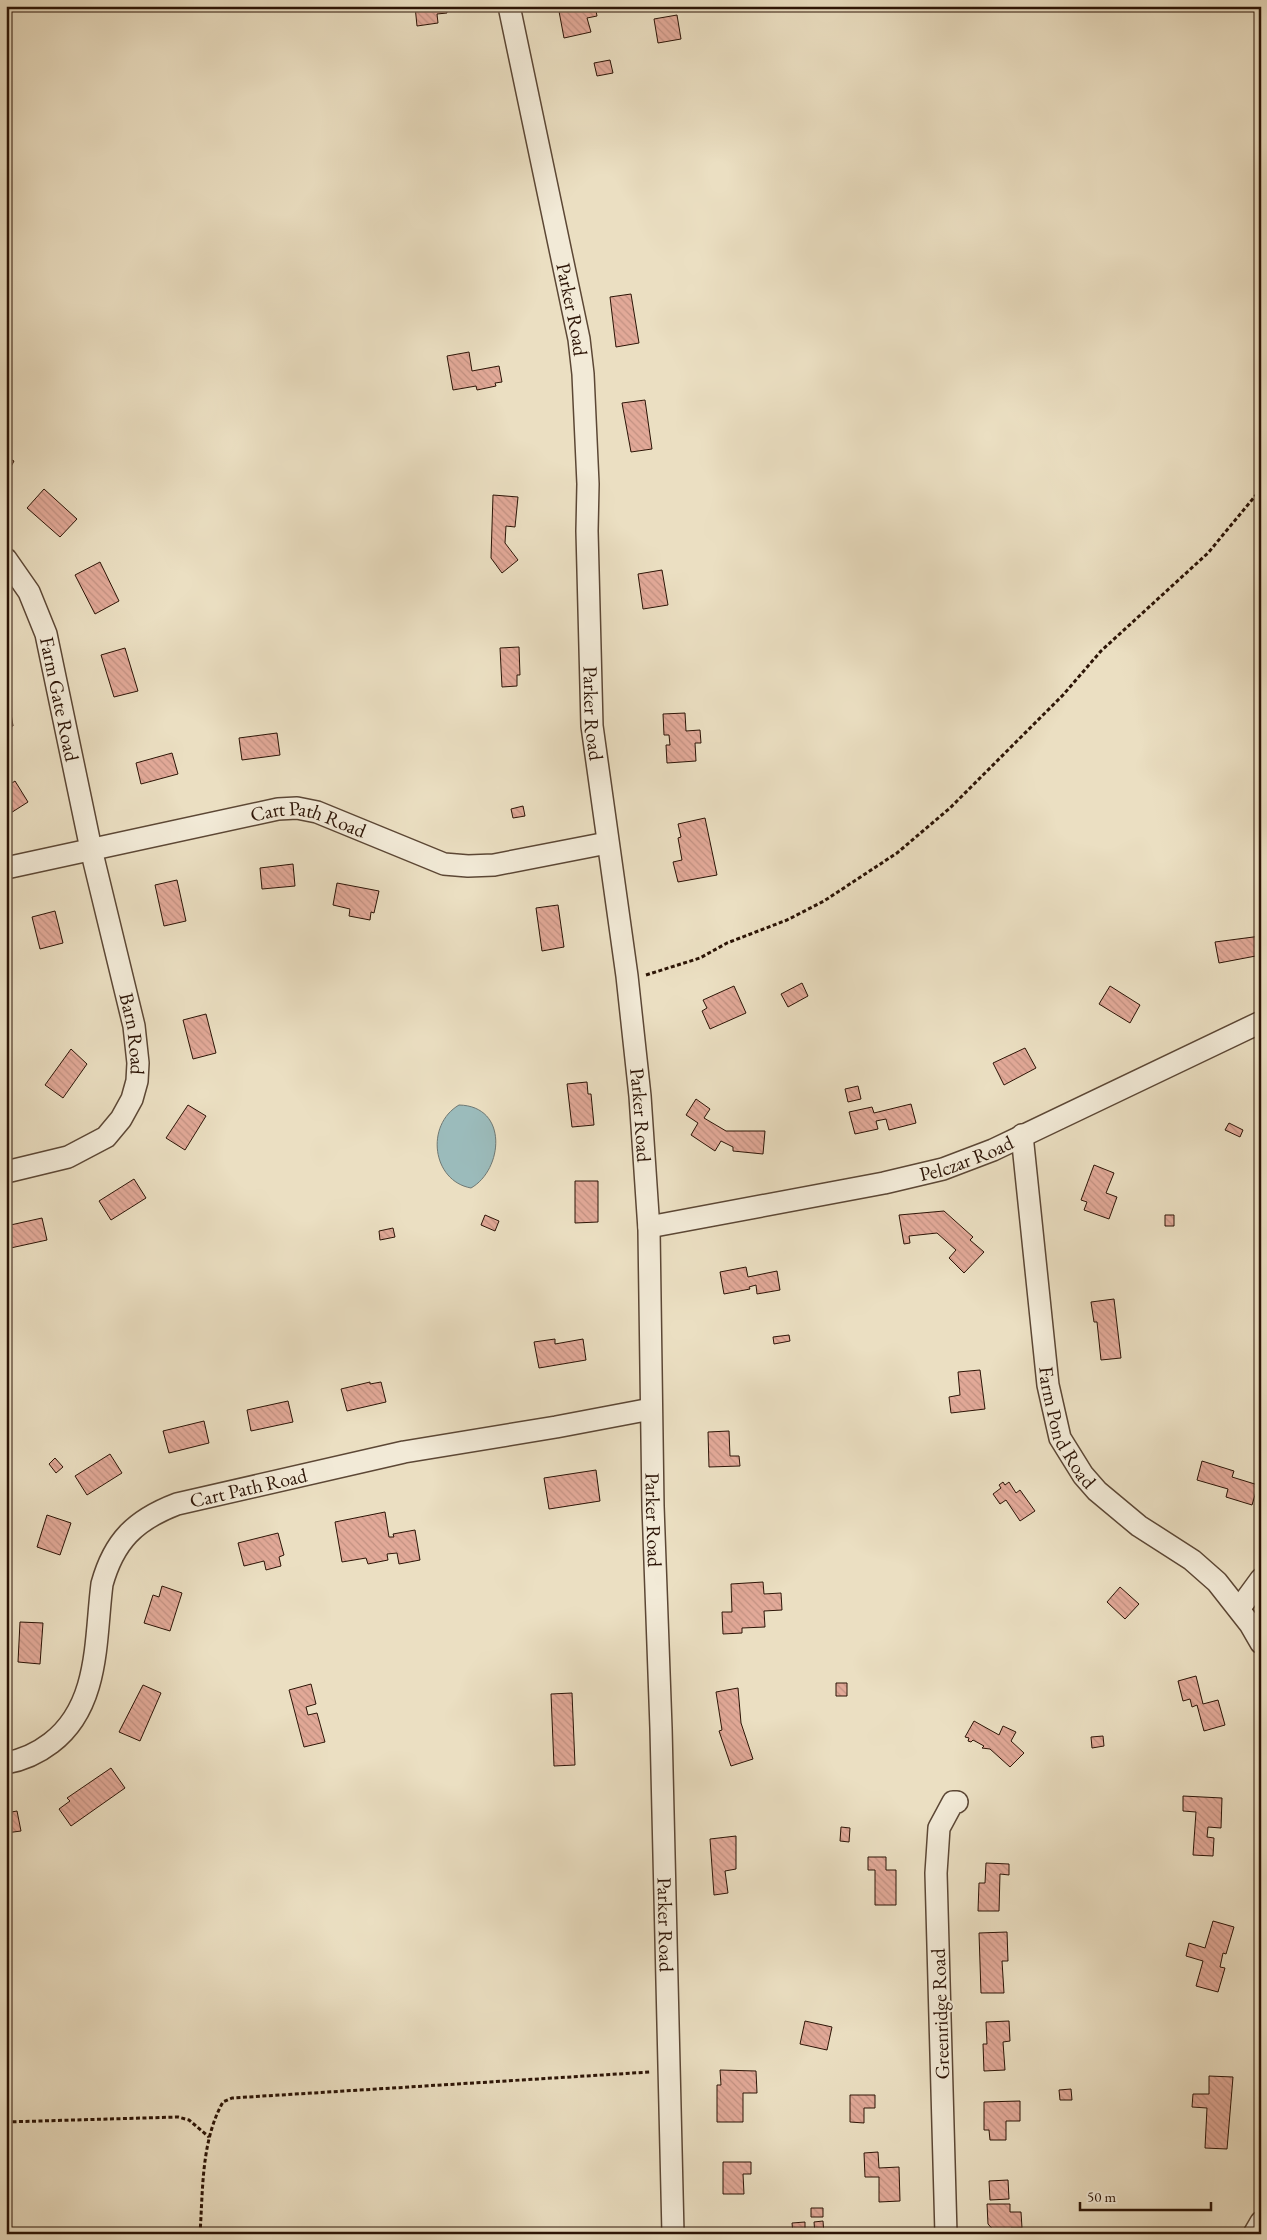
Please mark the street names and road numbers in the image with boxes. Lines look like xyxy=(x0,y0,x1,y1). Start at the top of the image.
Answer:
street label: Parker Road xyxy=(550,260,594,358)
street label: Farm Gate Road xyxy=(34,635,85,764)
street label: Parker Road xyxy=(577,666,610,763)
street label: Cart Path Road xyxy=(248,795,371,844)
street label: Barn Road xyxy=(113,990,151,1076)
street label: Parker Road xyxy=(624,1067,657,1164)
street label: Pelczar Road xyxy=(917,1129,1018,1187)
street label: Farm Pond Road xyxy=(1033,1365,1103,1495)
street label: Cart Path Road xyxy=(187,1461,310,1514)
street label: Parker Road xyxy=(640,1472,668,1568)
street label: Parker Road xyxy=(652,1877,680,1973)
street label: Greenridge Road xyxy=(925,1947,955,2080)

